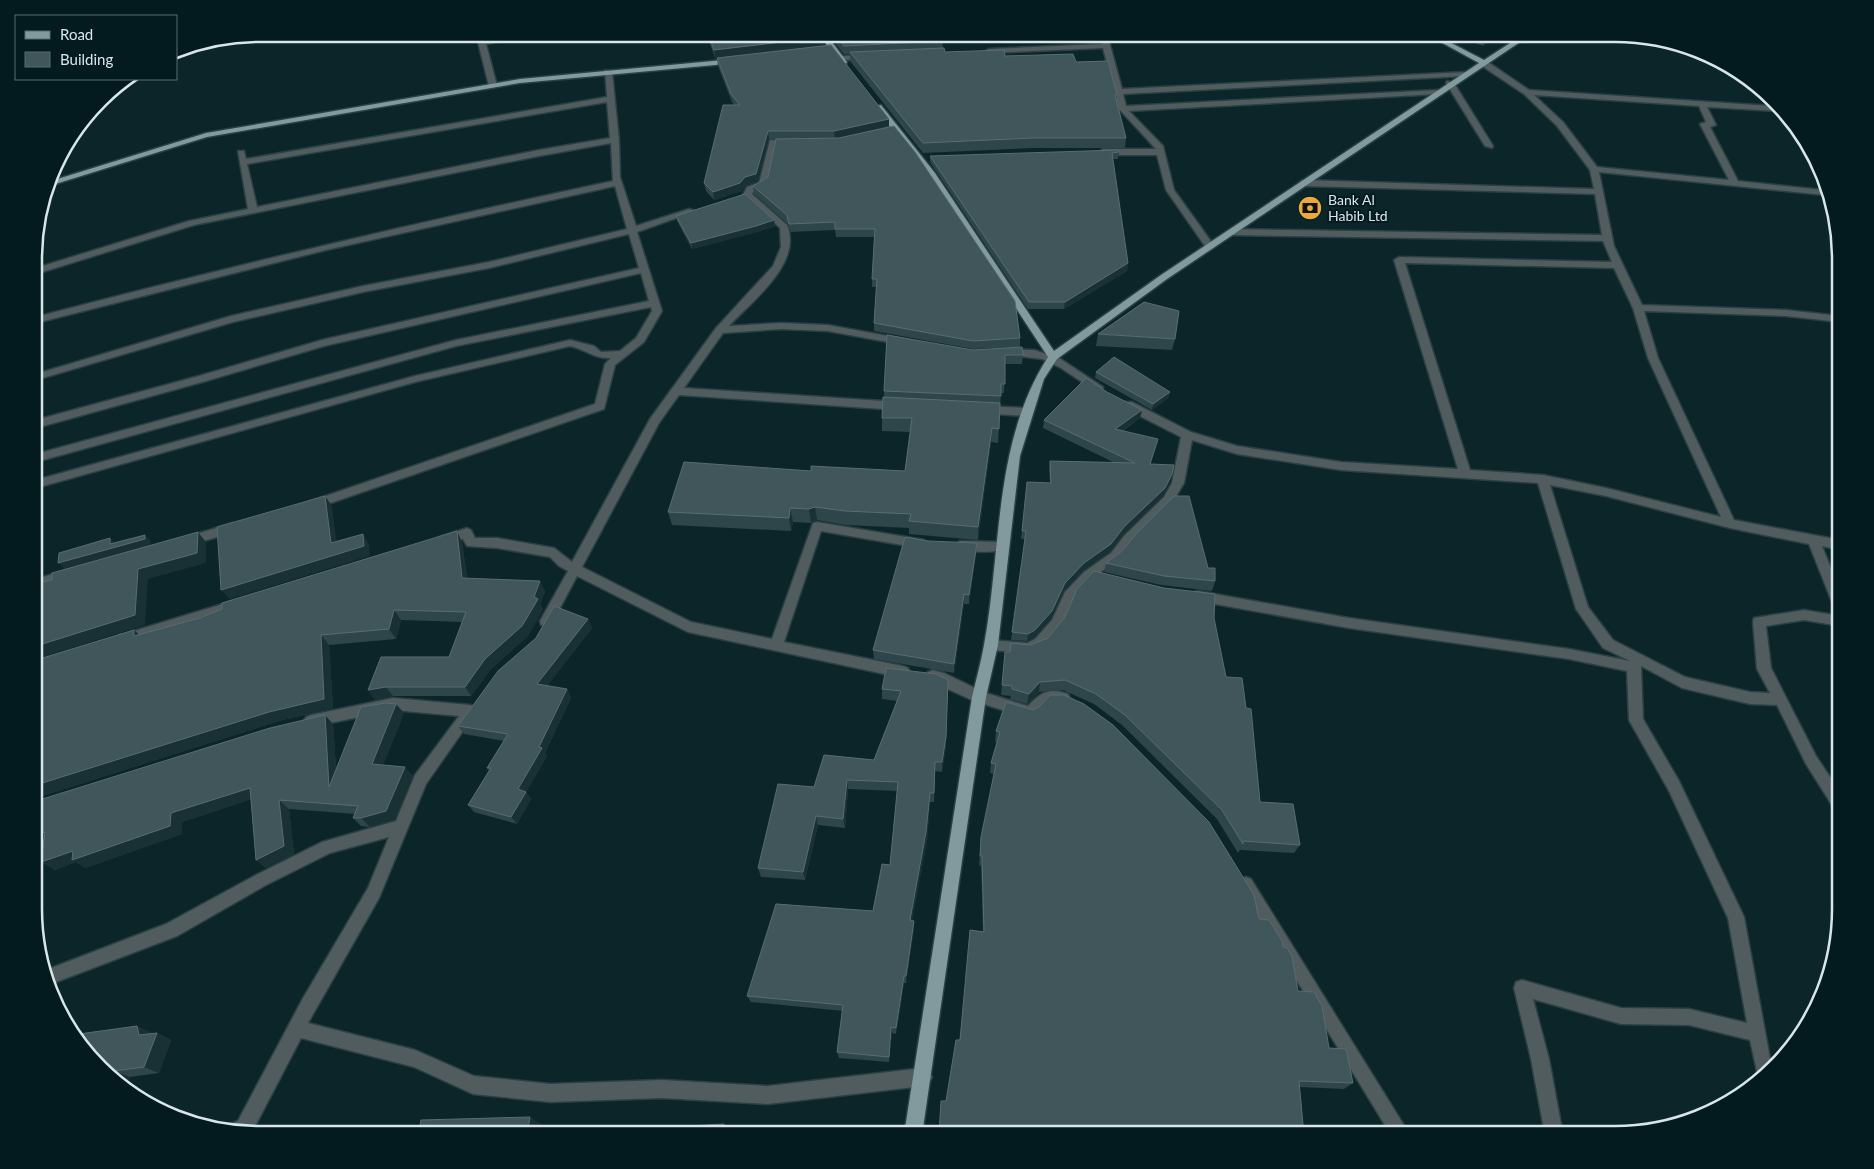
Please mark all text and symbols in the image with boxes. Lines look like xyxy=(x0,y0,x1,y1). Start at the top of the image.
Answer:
legend xyxy=(15,15,178,80)
text: Road xyxy=(60,25,93,43)
text: Building xyxy=(60,50,113,68)
place label: Bank Al Habib Ltd xyxy=(1328,191,1388,224)
bank icon: Bank Al Habib Ltd xyxy=(1297,195,1323,221)

